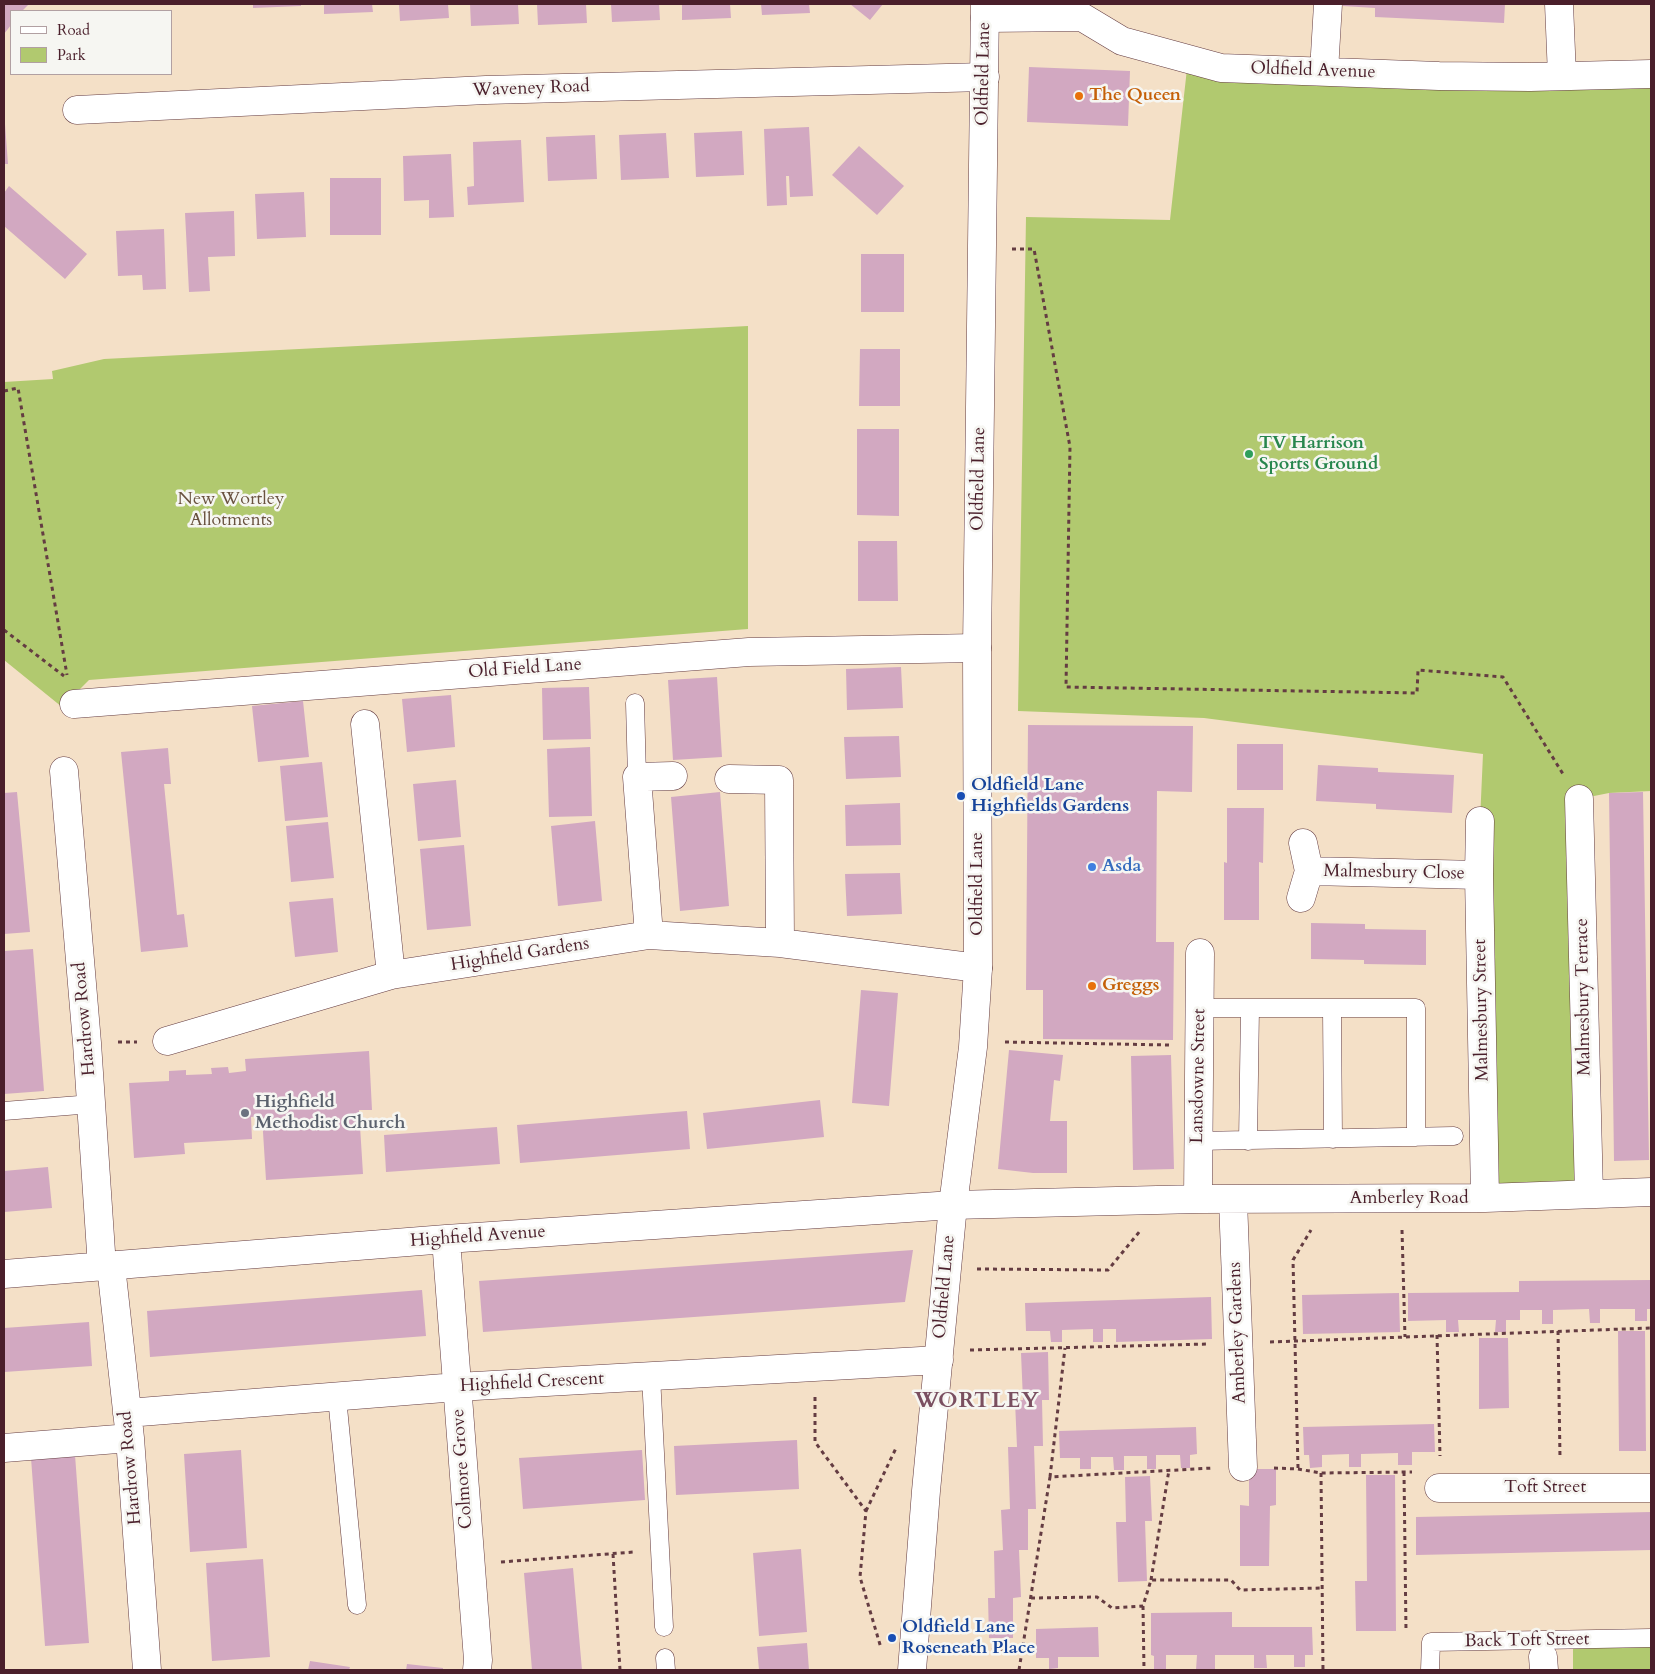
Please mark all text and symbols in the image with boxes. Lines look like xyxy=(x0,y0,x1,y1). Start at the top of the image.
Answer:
legend xyxy=(10,10,172,75)
text: Road xyxy=(57,20,90,40)
street label: Oldfield Lane xyxy=(972,22,996,126)
text: Park xyxy=(57,45,86,65)
street label: Oldfield Avenue xyxy=(1250,58,1376,84)
street label: Waveney Road xyxy=(472,76,590,102)
place label: The Queen xyxy=(1089,85,1181,107)
marker: The Queen xyxy=(1073,90,1085,102)
street label: Oldfield Lane xyxy=(967,427,991,531)
place label: TV Harrison Sports Ground xyxy=(1259,433,1378,476)
marker: TV Harrison Sports Ground xyxy=(1243,448,1255,460)
park label: New Wortley Allotments xyxy=(178,489,284,532)
street label: Old Field Lane xyxy=(467,654,583,684)
place label: Oldfield Lane Highfields Gardens xyxy=(971,775,1129,818)
marker: Oldfield Lane Highfields Gardens xyxy=(955,790,967,802)
street label: Oldfield Lane xyxy=(967,832,989,936)
place label: Asda xyxy=(1102,856,1141,878)
marker: Asda xyxy=(1086,861,1098,873)
street label: Malmesbury Close xyxy=(1323,861,1465,885)
street label: Malmesbury Terrace xyxy=(1572,918,1596,1076)
street label: Highfield Gardens xyxy=(449,933,591,977)
street label: Malmesbury Street xyxy=(1470,939,1494,1081)
street label: Hardrow Road xyxy=(69,961,101,1077)
place label: Greggs xyxy=(1102,975,1159,997)
marker: Greggs xyxy=(1086,980,1098,992)
street label: Lansdowne Street xyxy=(1187,1008,1211,1144)
place label: Highfield Methodist Church xyxy=(255,1092,405,1134)
marker: Highfield Methodist Church xyxy=(239,1107,251,1119)
street label: Amberley Road xyxy=(1349,1188,1469,1210)
street label: Highfield Avenue xyxy=(410,1221,546,1253)
street label: Oldfield Lane xyxy=(930,1234,960,1340)
street label: Amberley Gardens xyxy=(1225,1262,1251,1404)
street label: Highfield Crescent xyxy=(459,1368,605,1398)
district label: WORTLEY xyxy=(913,1389,1041,1415)
street label: Colmore Grove xyxy=(448,1408,478,1530)
street label: Hardrow Road xyxy=(115,1410,147,1526)
street label: Toft Street xyxy=(1504,1477,1586,1499)
place label: Oldfield Lane Roseneath Place xyxy=(902,1617,1035,1660)
street label: Back Toft Street xyxy=(1464,1629,1590,1653)
marker: Oldfield Lane Roseneath Place xyxy=(886,1632,898,1644)

